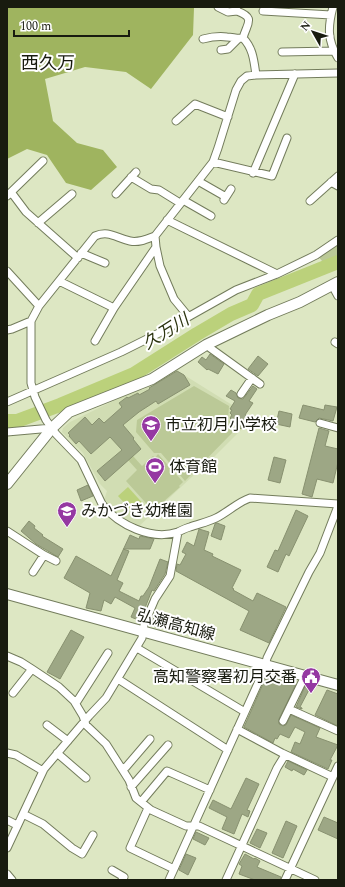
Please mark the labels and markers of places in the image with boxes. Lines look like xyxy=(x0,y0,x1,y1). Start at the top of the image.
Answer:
place label: 市立初月小学校 xyxy=(165,413,277,437)
school or university icon: 市立初月小学校 xyxy=(140,414,162,442)
place label: 体育館 xyxy=(169,455,217,479)
sports icon: 体育館 xyxy=(144,456,166,484)
place label: みかづき幼稚園 xyxy=(81,499,193,523)
school or university icon: みかづき幼稚園 xyxy=(56,500,78,528)
place label: 高知警察署初月交番 xyxy=(153,665,297,689)
public building icon: 高知警察署初月交番 xyxy=(300,666,322,694)

